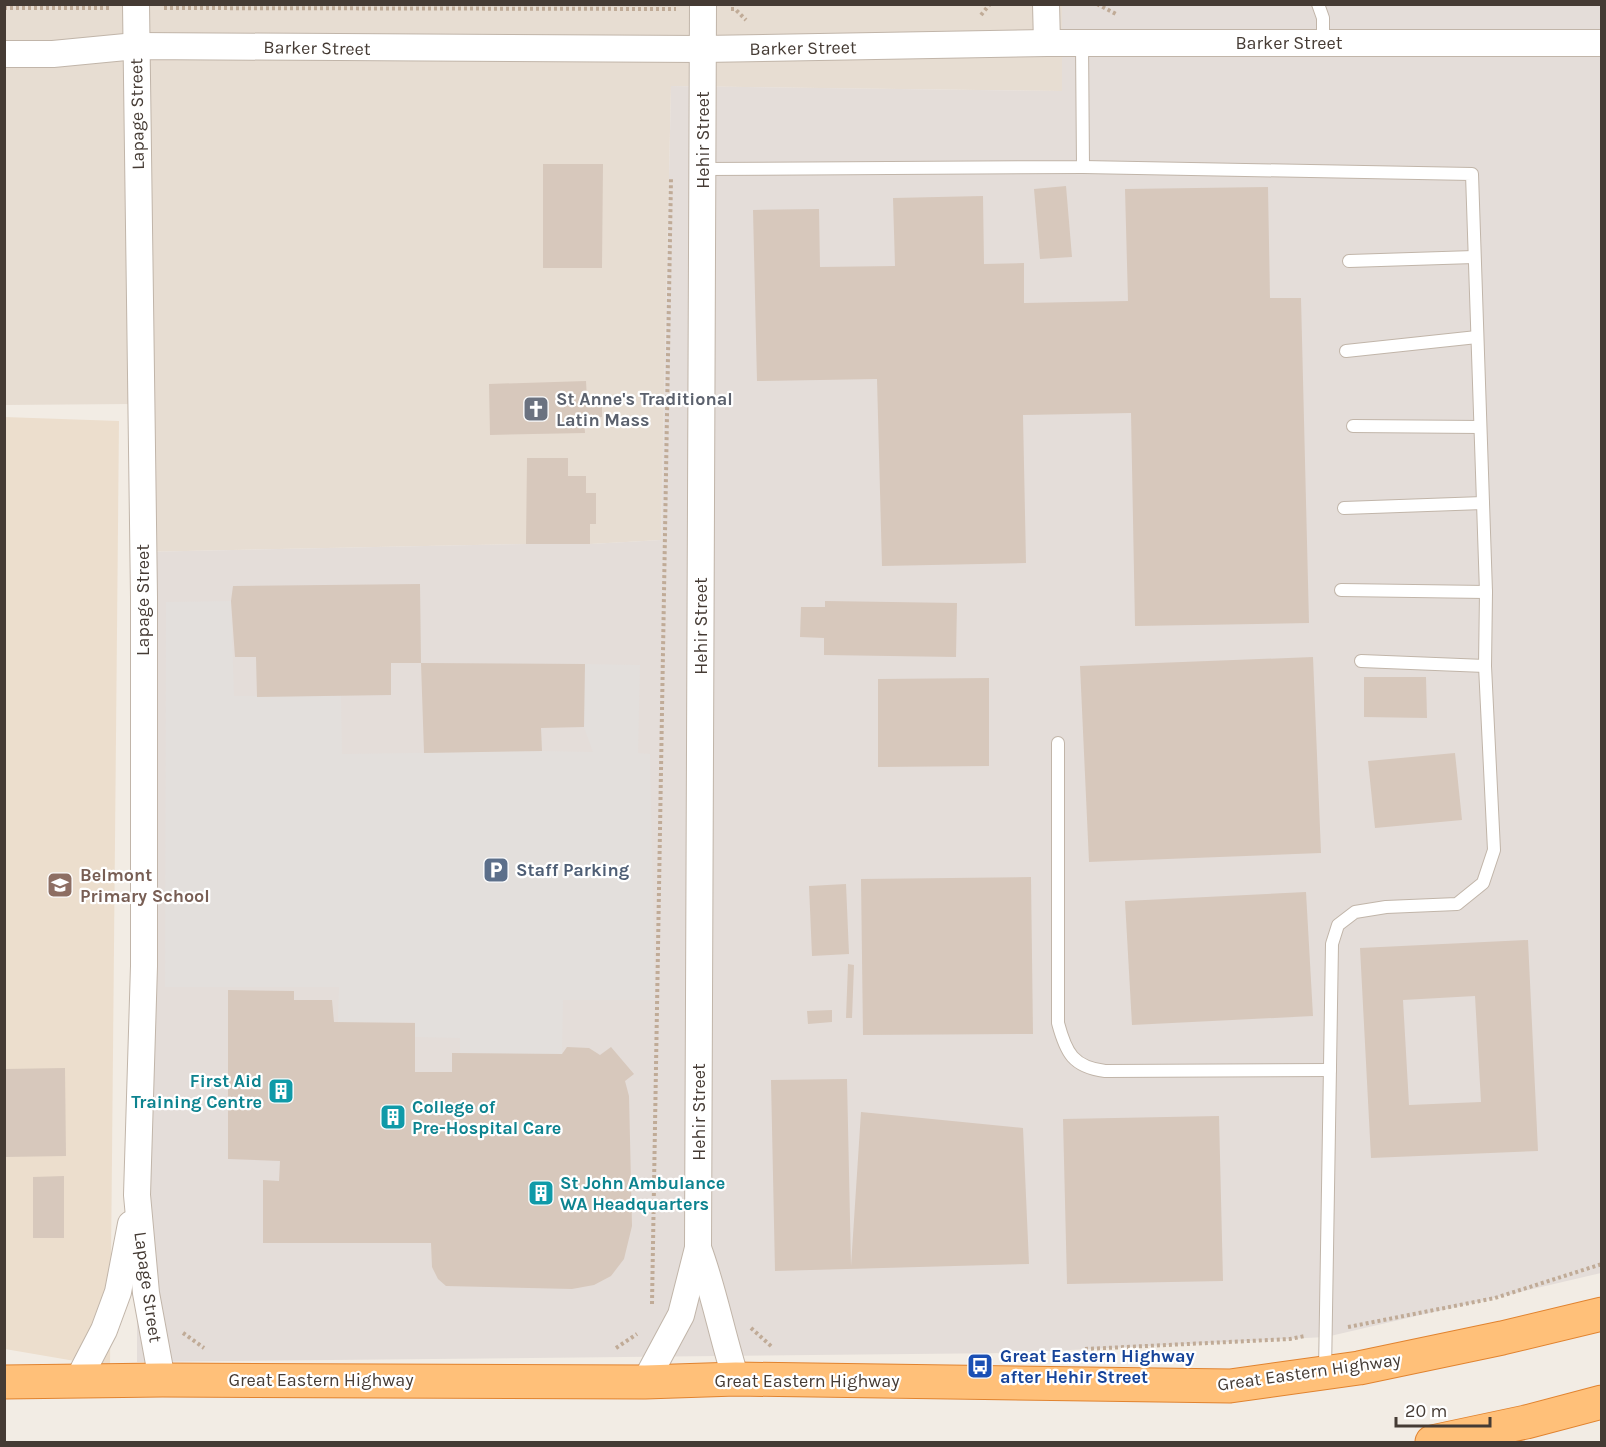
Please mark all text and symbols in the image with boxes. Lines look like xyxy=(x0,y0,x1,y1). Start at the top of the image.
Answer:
street label: Barker Street xyxy=(1235,32,1343,54)
street label: Barker Street xyxy=(263,36,371,60)
street label: Barker Street xyxy=(749,36,857,60)
street label: Lapage Street xyxy=(125,58,149,170)
street label: Hehir Street xyxy=(692,91,714,189)
place label: St Anne's Traditional Latin Mass xyxy=(556,388,733,431)
church icon: St Anne's Traditional Latin Mass xyxy=(521,394,551,424)
street label: Lapage Street xyxy=(132,544,154,656)
street label: Hehir Street xyxy=(690,577,712,675)
parking icon: Staff Parking xyxy=(481,855,511,885)
place label: Staff Parking xyxy=(516,859,630,881)
place label: Belmont Primary School xyxy=(80,864,210,907)
school or university icon: Belmont Primary School xyxy=(45,870,75,900)
street label: Hehir Street xyxy=(688,1063,710,1161)
place label: First Aid Training Centre xyxy=(131,1070,262,1113)
building icon: First Aid Training Centre xyxy=(266,1076,296,1106)
place label: College of Pre-Hospital Care xyxy=(412,1096,561,1139)
building icon: College of Pre-Hospital Care xyxy=(378,1102,408,1132)
place label: St John Ambulance WA Headquarters xyxy=(560,1172,725,1215)
building icon: St John Ambulance WA Headquarters xyxy=(526,1178,556,1208)
street label: Lapage Street xyxy=(129,1230,167,1344)
place label: Great Eastern Highway after Hehir Street xyxy=(1000,1345,1195,1388)
street label: Great Eastern Highway xyxy=(1216,1348,1403,1396)
bus stop icon: Great Eastern Highway after Hehir Street xyxy=(965,1351,995,1381)
street label: Great Eastern Highway xyxy=(228,1369,414,1391)
street label: Great Eastern Highway xyxy=(714,1370,900,1392)
scale bar xyxy=(1396,1390,1490,1428)
text: 20 m xyxy=(1405,1400,1447,1422)

